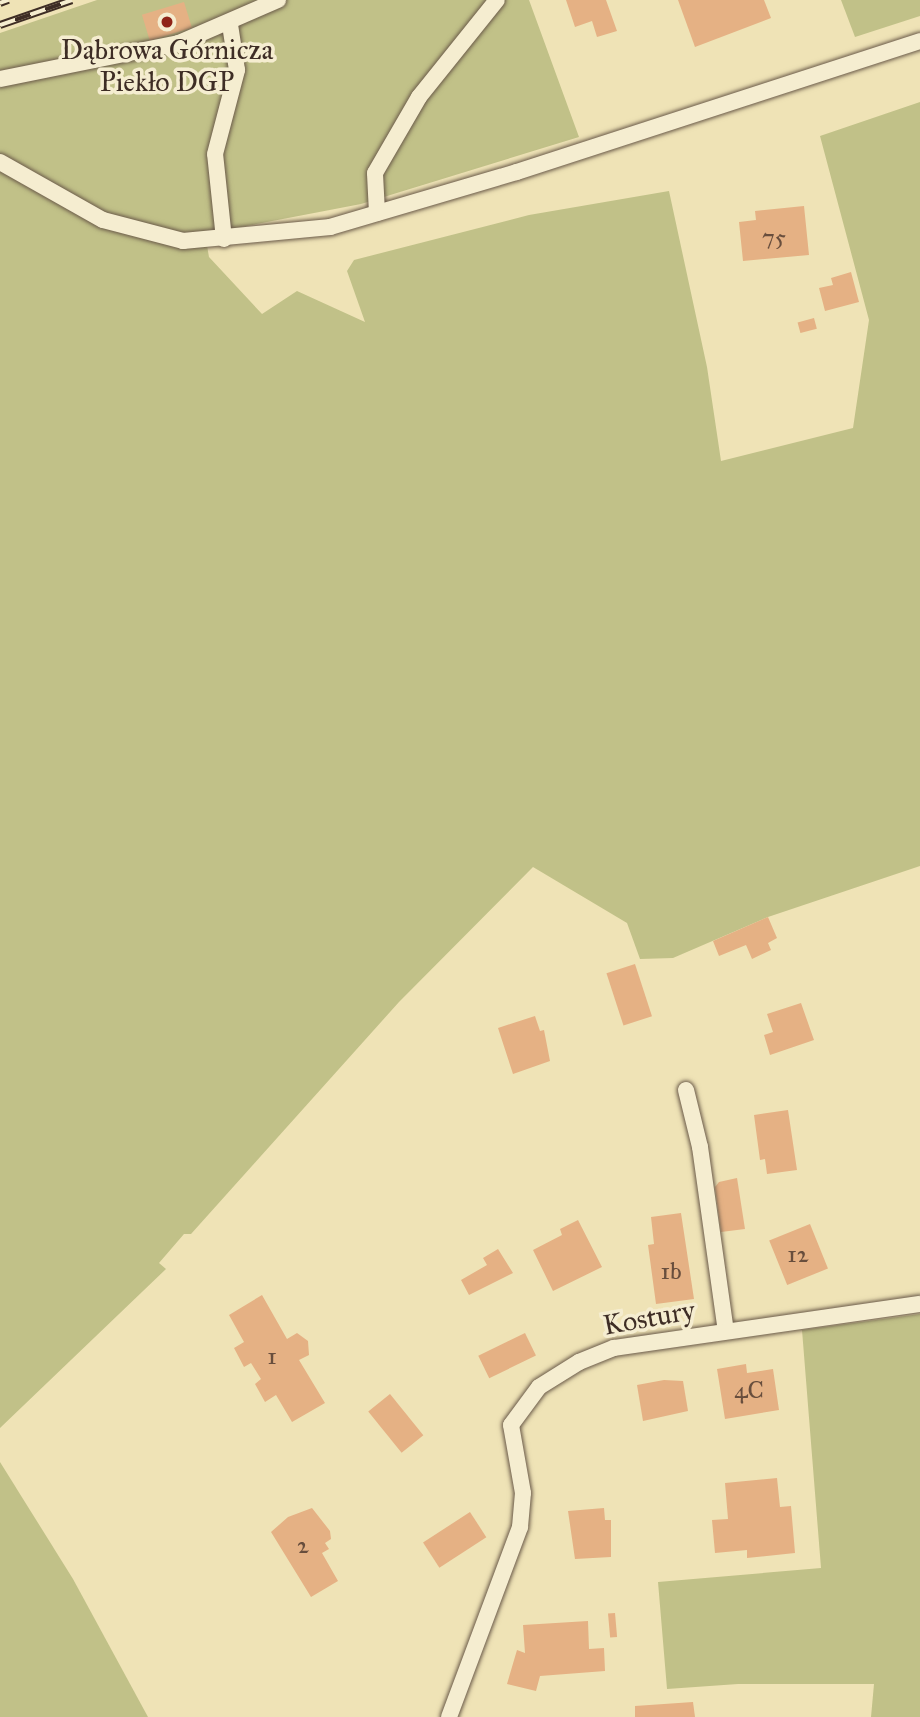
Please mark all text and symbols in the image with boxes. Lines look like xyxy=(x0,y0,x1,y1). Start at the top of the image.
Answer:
marker: Dąbrowa Górnicza Piekło DGP xyxy=(159,14,175,30)
place label: Dąbrowa Górnicza Piekło DGP xyxy=(61,33,273,99)
house number: 75 xyxy=(762,224,786,252)
house number: 12 xyxy=(787,1241,809,1269)
house number: 1b xyxy=(660,1258,682,1286)
street label: Kostury xyxy=(601,1293,697,1343)
house number: 1 xyxy=(267,1343,277,1371)
house number: 4C xyxy=(734,1377,764,1405)
house number: 2 xyxy=(297,1532,309,1560)

